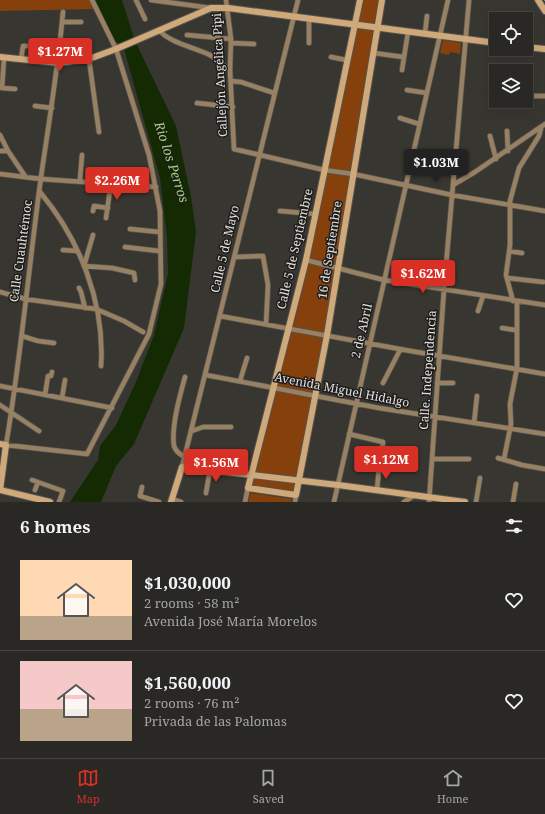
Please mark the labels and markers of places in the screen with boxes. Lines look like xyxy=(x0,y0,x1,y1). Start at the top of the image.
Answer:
pin: $1.27M xyxy=(27,38,93,72)
pin: $1.03M xyxy=(403,149,469,183)
pin: $2.26M xyxy=(84,167,150,201)
pin: $1.62M xyxy=(390,260,456,294)
pin: $1.12M xyxy=(353,446,419,480)
pin: $1.56M xyxy=(183,449,249,483)

